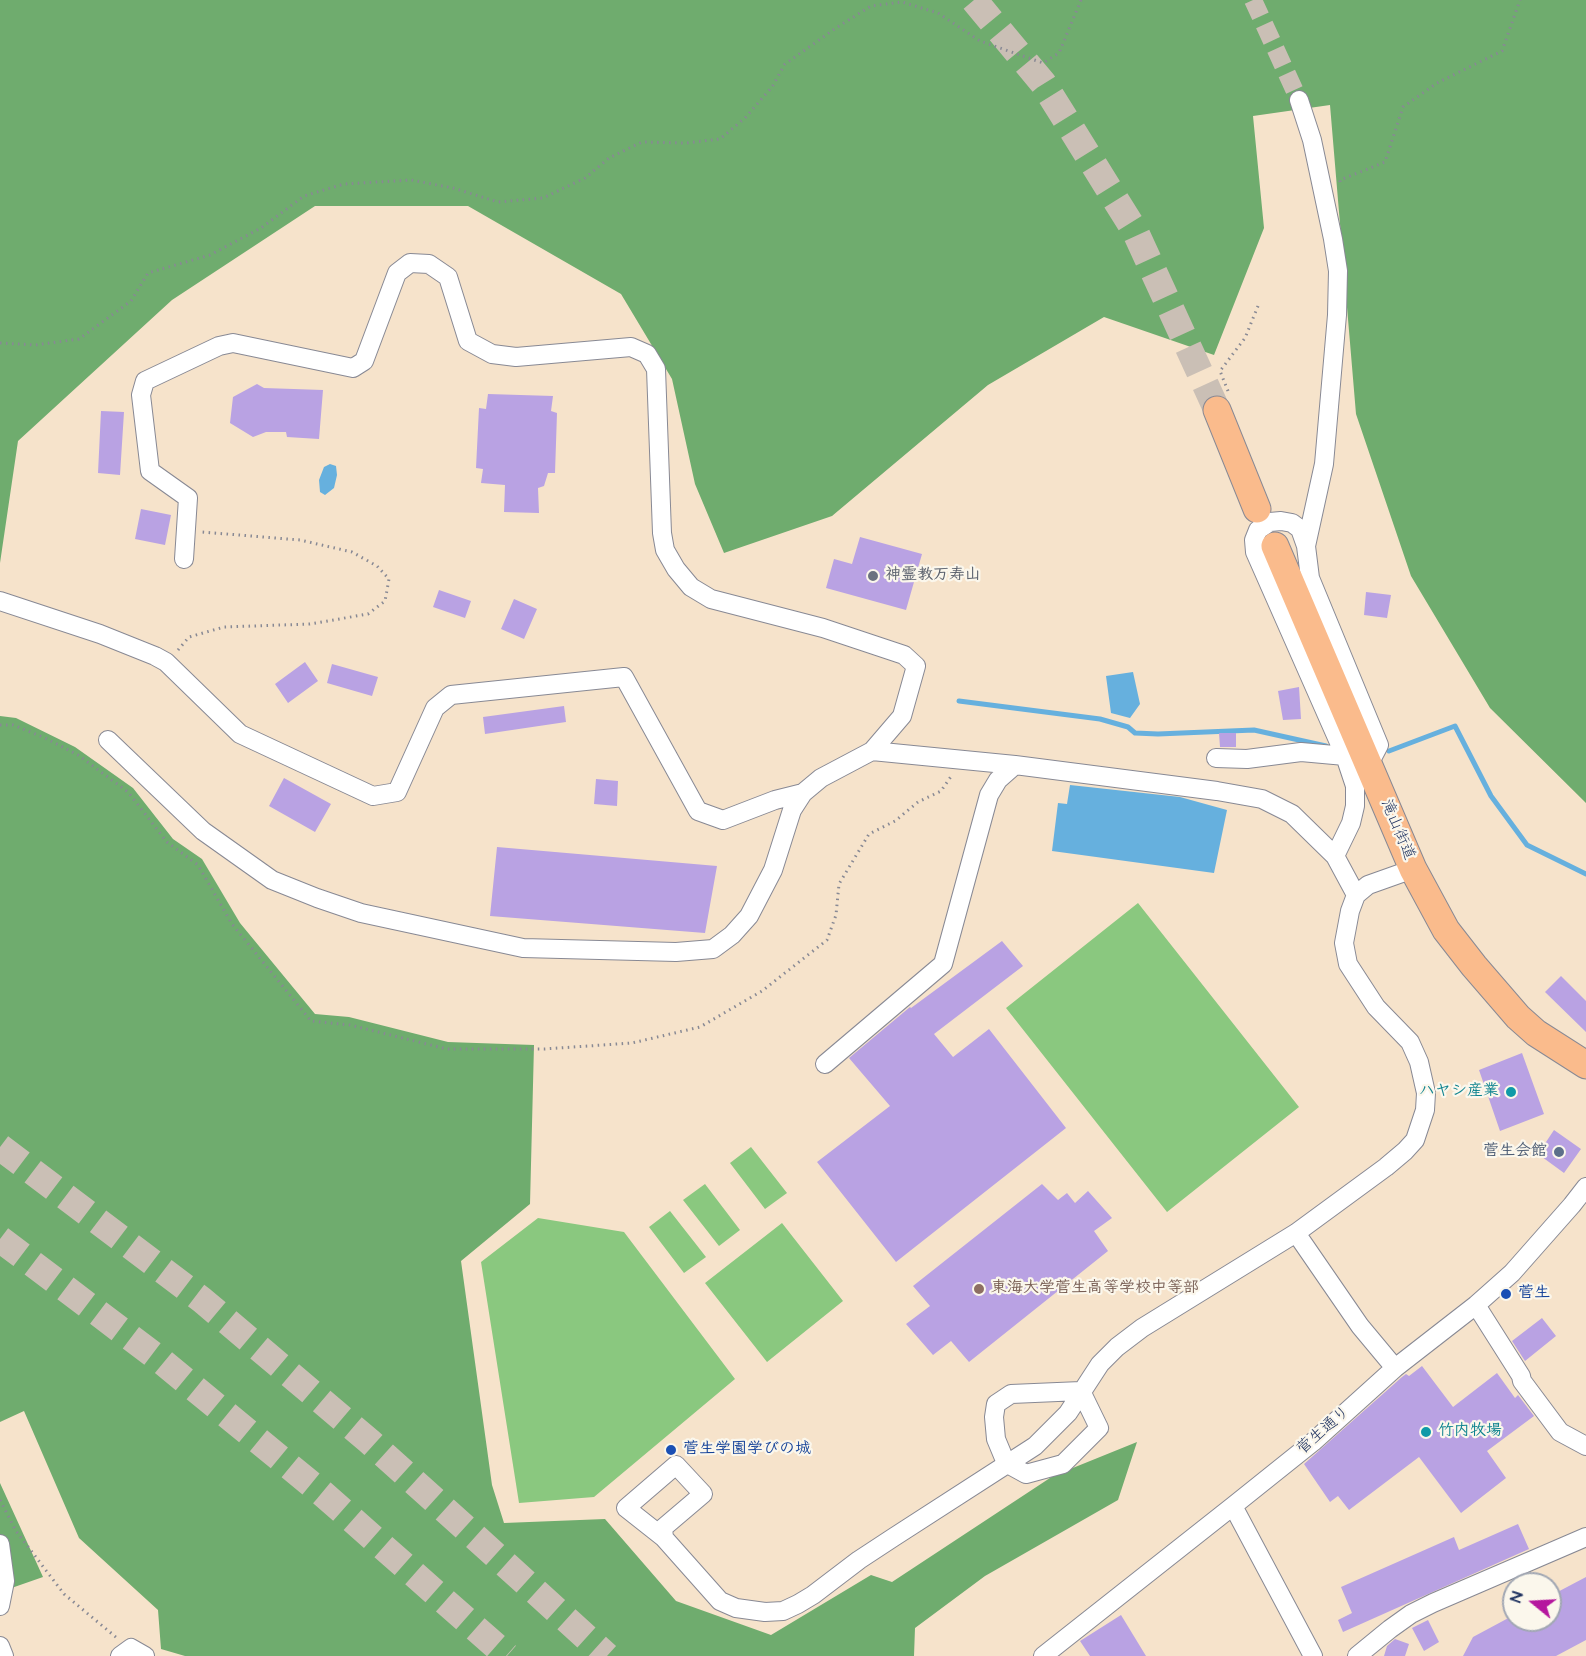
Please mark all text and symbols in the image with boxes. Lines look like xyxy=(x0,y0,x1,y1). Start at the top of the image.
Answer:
place label: 神霊教万寿山 xyxy=(885,566,981,586)
marker: 神霊教万寿山 xyxy=(866,569,880,583)
street label: 滝山街道 xyxy=(1376,797,1418,863)
place label: ハヤシ産業 xyxy=(1419,1082,1499,1102)
marker: ハヤシ産業 xyxy=(1504,1085,1518,1099)
place label: 菅生会館 xyxy=(1483,1142,1547,1162)
marker: 菅生会館 xyxy=(1552,1145,1566,1159)
place label: 東海大学菅生高等学校中等部 xyxy=(991,1279,1199,1299)
marker: 東海大学菅生高等学校中等部 xyxy=(972,1282,986,1296)
place label: 菅生 xyxy=(1518,1284,1550,1304)
marker: 菅生 xyxy=(1499,1287,1513,1301)
street label: 菅生通り xyxy=(1294,1403,1354,1459)
place label: 竹内牧場 xyxy=(1438,1422,1502,1442)
marker: 竹内牧場 xyxy=(1419,1425,1433,1439)
place label: 菅生学園学びの城 xyxy=(683,1440,811,1460)
marker: 菅生学園学びの城 xyxy=(664,1443,678,1457)
north arrow xyxy=(1502,1572,1562,1632)
text: N xyxy=(1505,1589,1529,1605)

